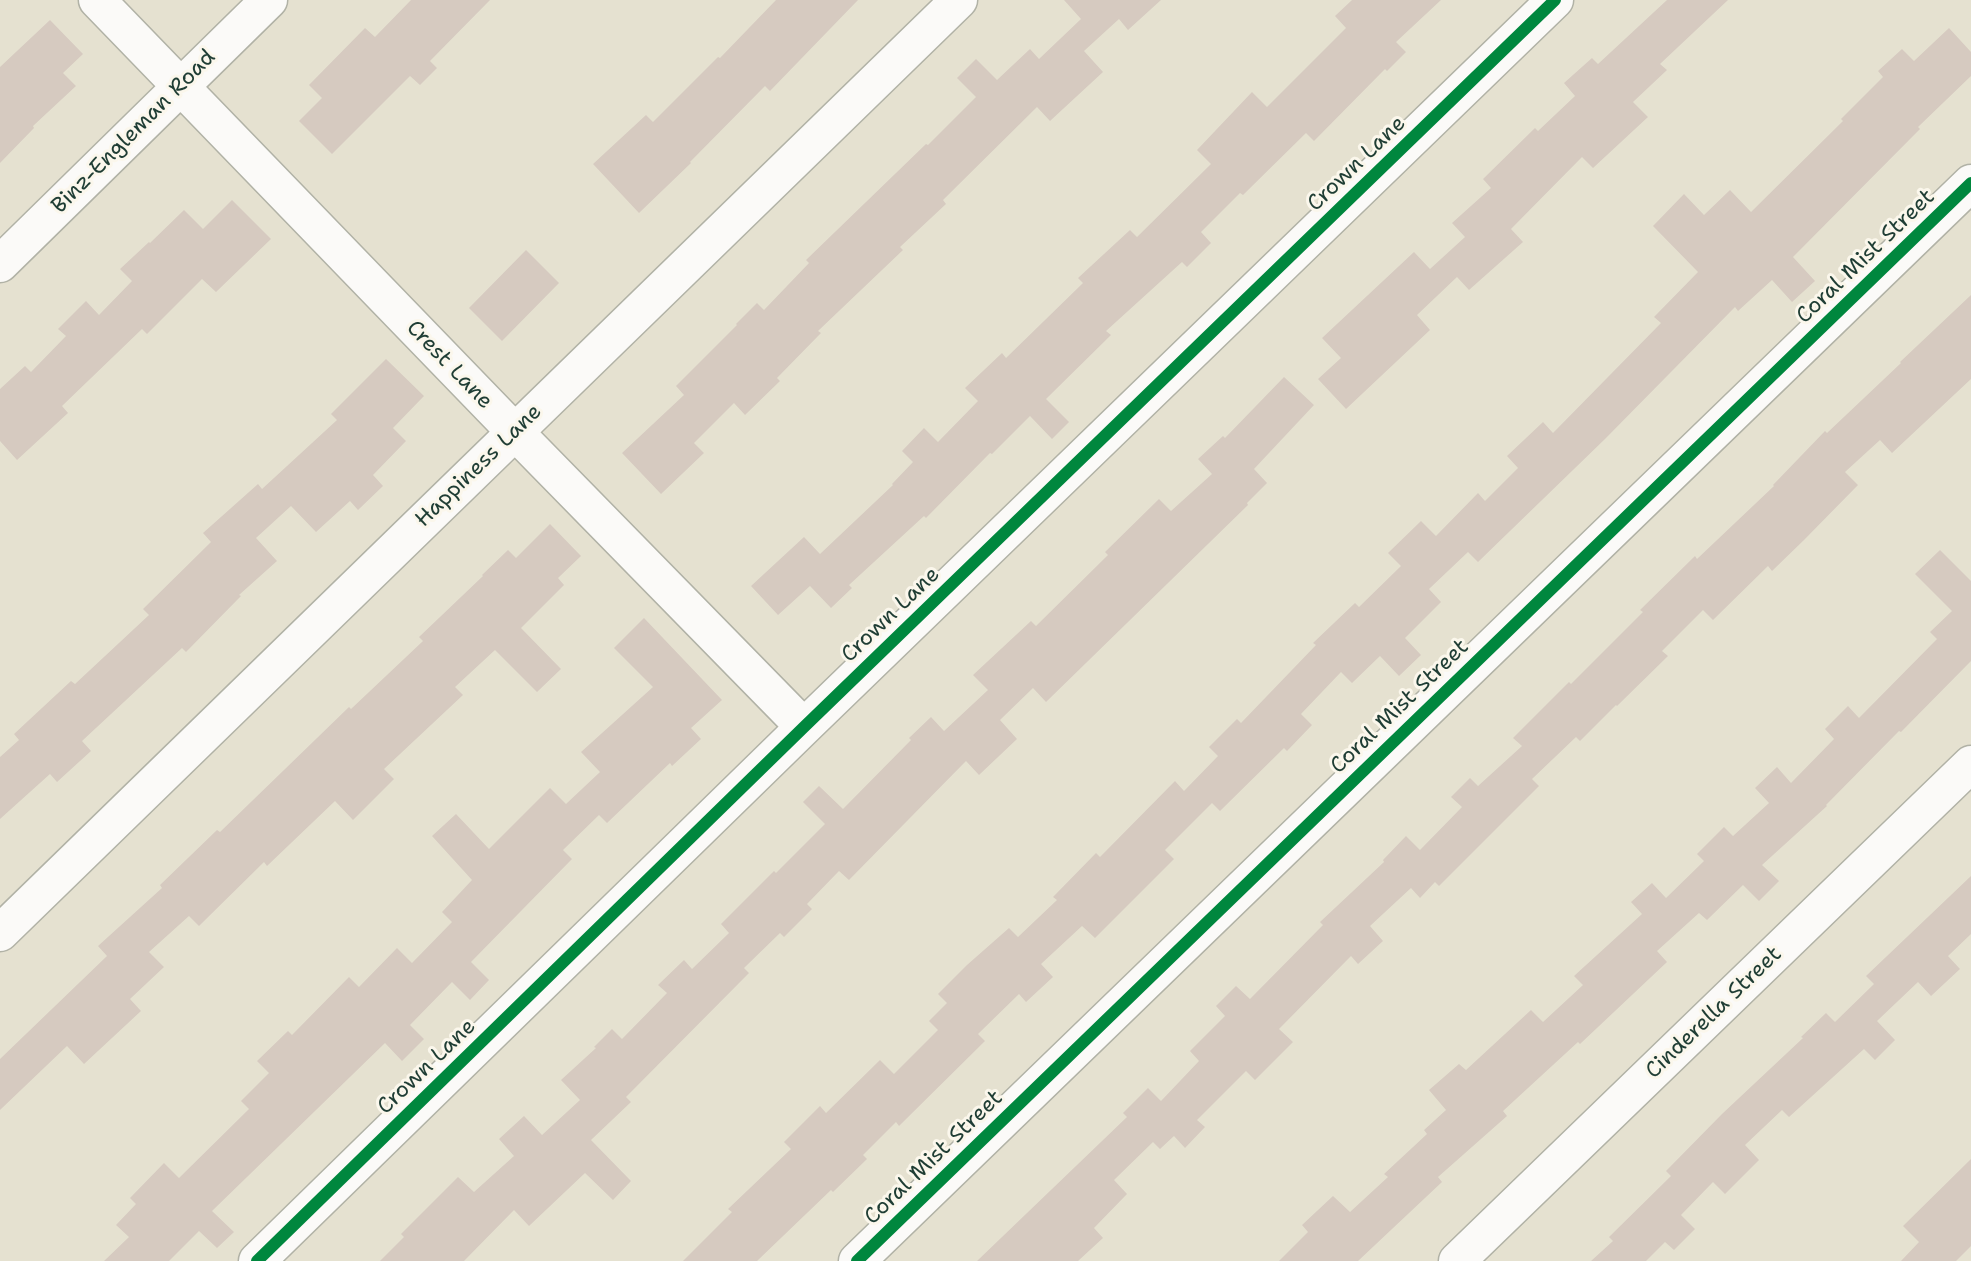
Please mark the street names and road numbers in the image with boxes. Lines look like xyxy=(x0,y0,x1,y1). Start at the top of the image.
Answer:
street label: Binz-Engleman Road xyxy=(46,44,222,220)
street label: Crown Lane xyxy=(1302,111,1412,217)
street label: Coral Mist Street xyxy=(1791,184,1941,330)
street label: Crest Lane xyxy=(400,315,498,415)
street label: Happiness Lane xyxy=(410,399,548,533)
street label: Crown Lane xyxy=(836,562,946,668)
street label: Coral Mist Street xyxy=(1325,634,1475,780)
street label: Cinderella Street xyxy=(1641,941,1787,1085)
street label: Crown Lane xyxy=(372,1014,482,1120)
street label: Coral Mist Street xyxy=(859,1085,1009,1231)

